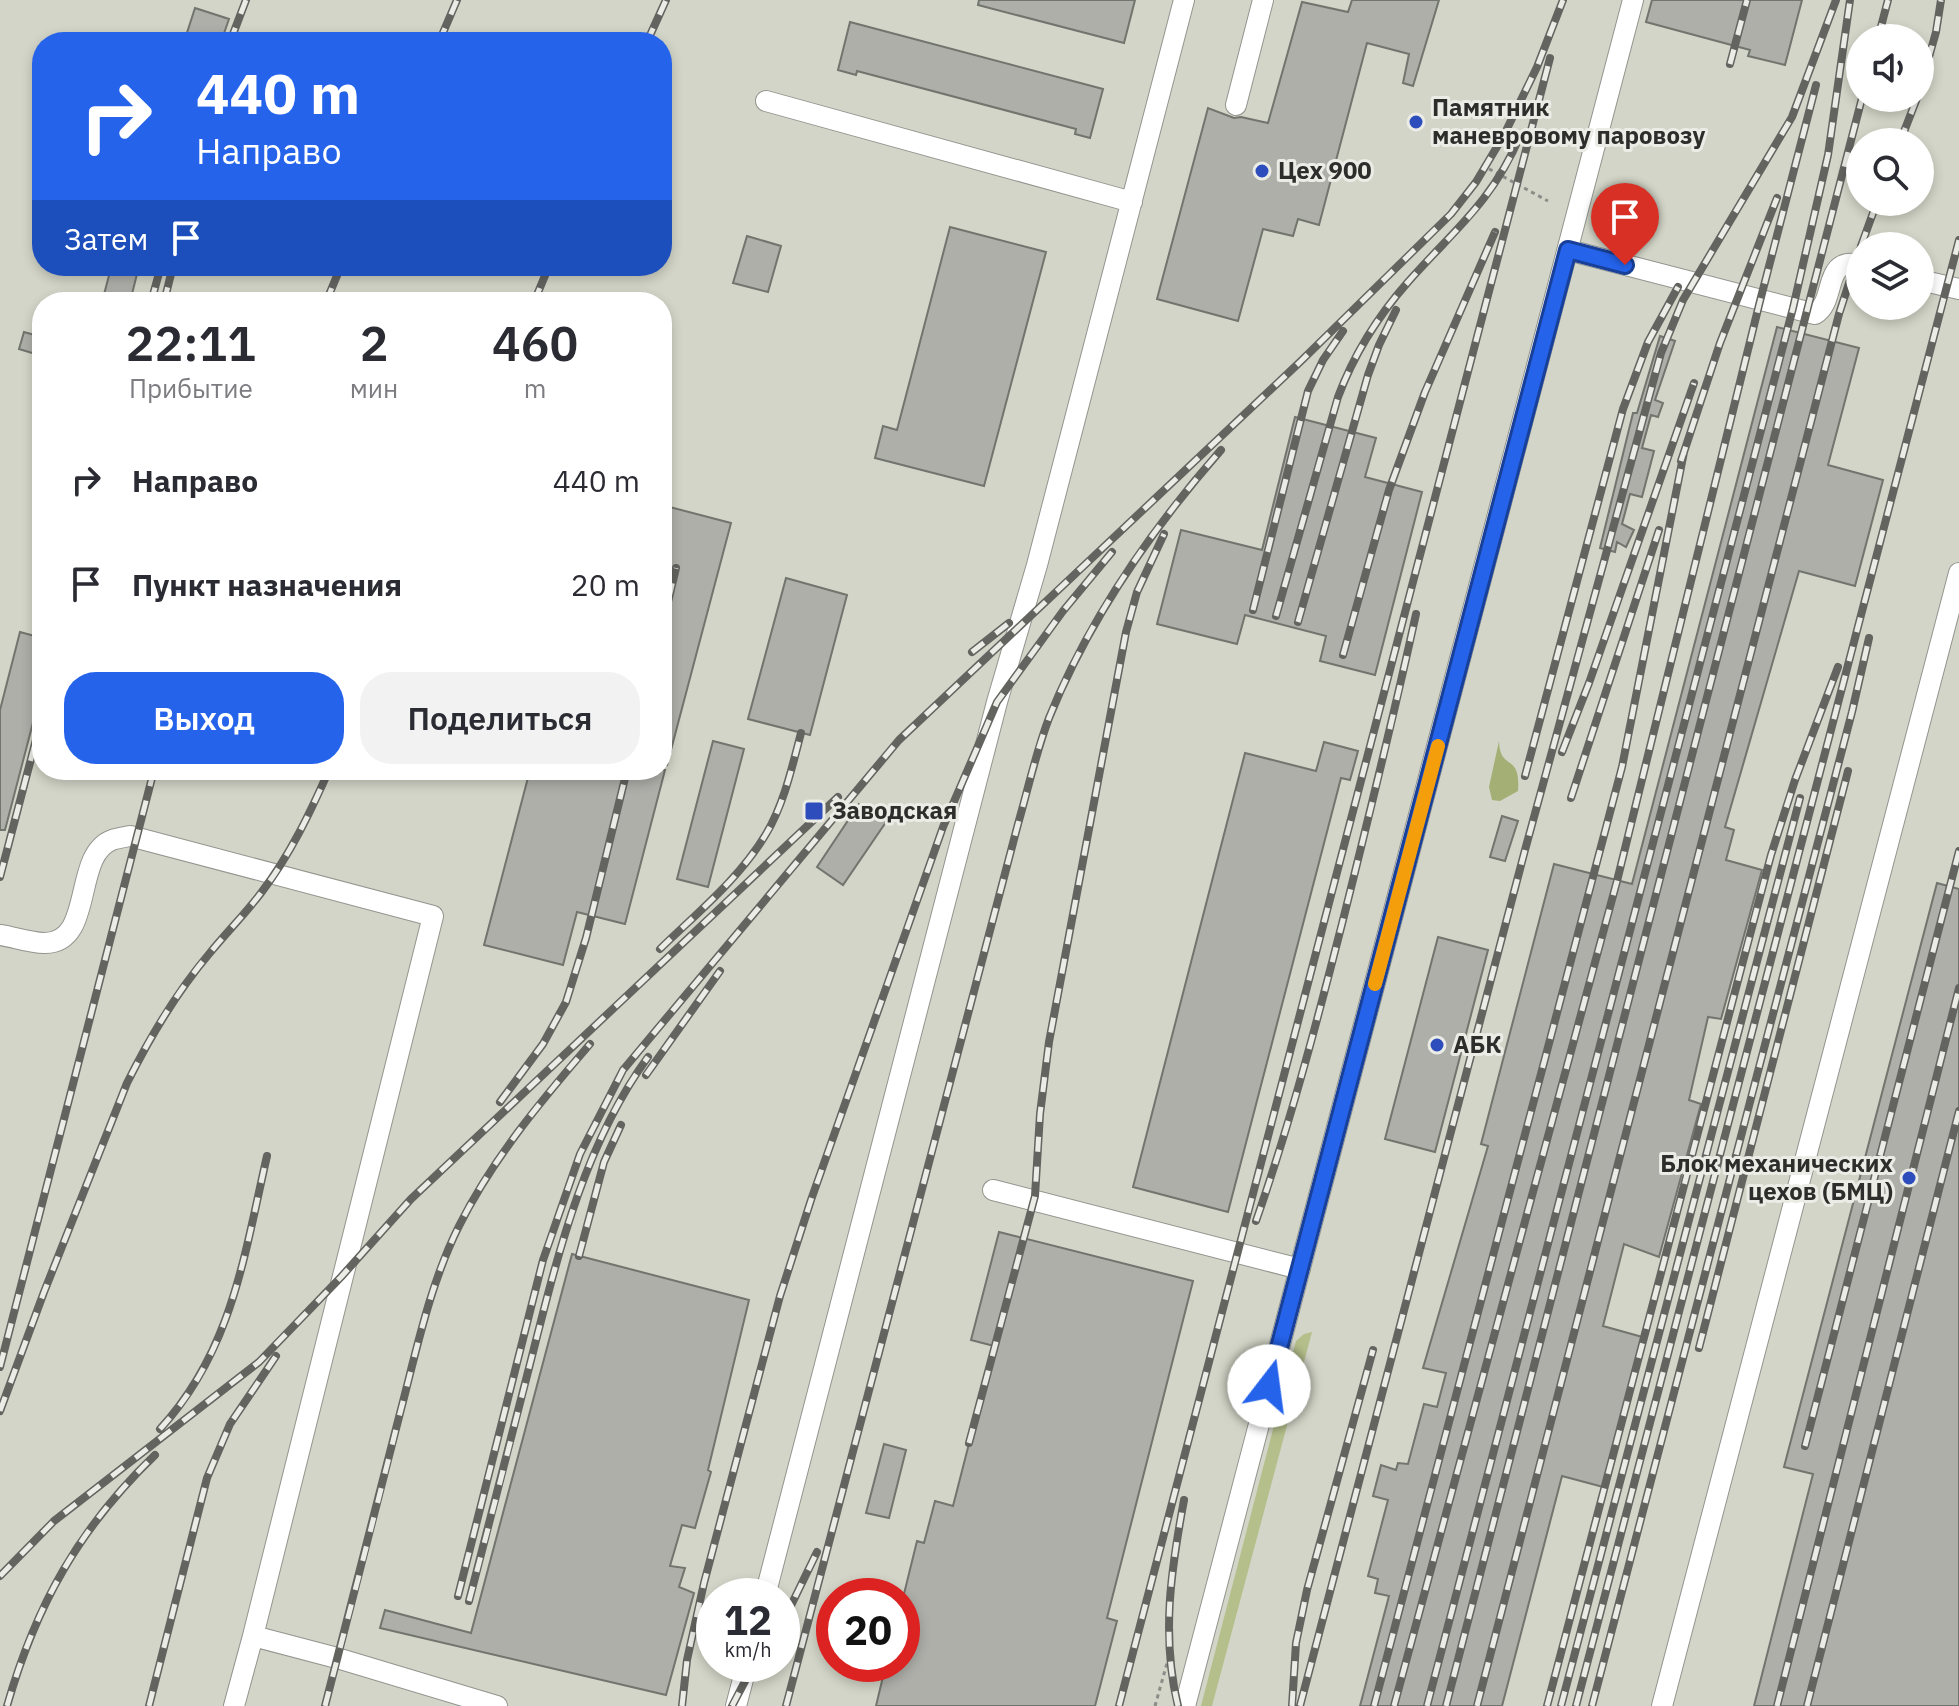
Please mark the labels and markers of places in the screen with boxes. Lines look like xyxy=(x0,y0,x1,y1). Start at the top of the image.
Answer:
place label: Памятник маневровому паровозу xyxy=(1432,91,1705,151)
marker: Памятник маневровому паровозу xyxy=(1407,113,1425,131)
place label: Цех 900 xyxy=(1278,154,1372,186)
marker: Цех 900 xyxy=(1253,162,1271,180)
pin xyxy=(1591,183,1659,265)
place label: Заводская xyxy=(832,794,957,826)
marker: Заводская xyxy=(803,800,825,822)
place label: АБК xyxy=(1453,1028,1501,1060)
marker: АБК xyxy=(1428,1036,1446,1054)
place label: Блок механических цехов (БМЦ) xyxy=(1660,1147,1894,1207)
marker: Блок механических цехов (БМЦ) xyxy=(1900,1169,1918,1187)

